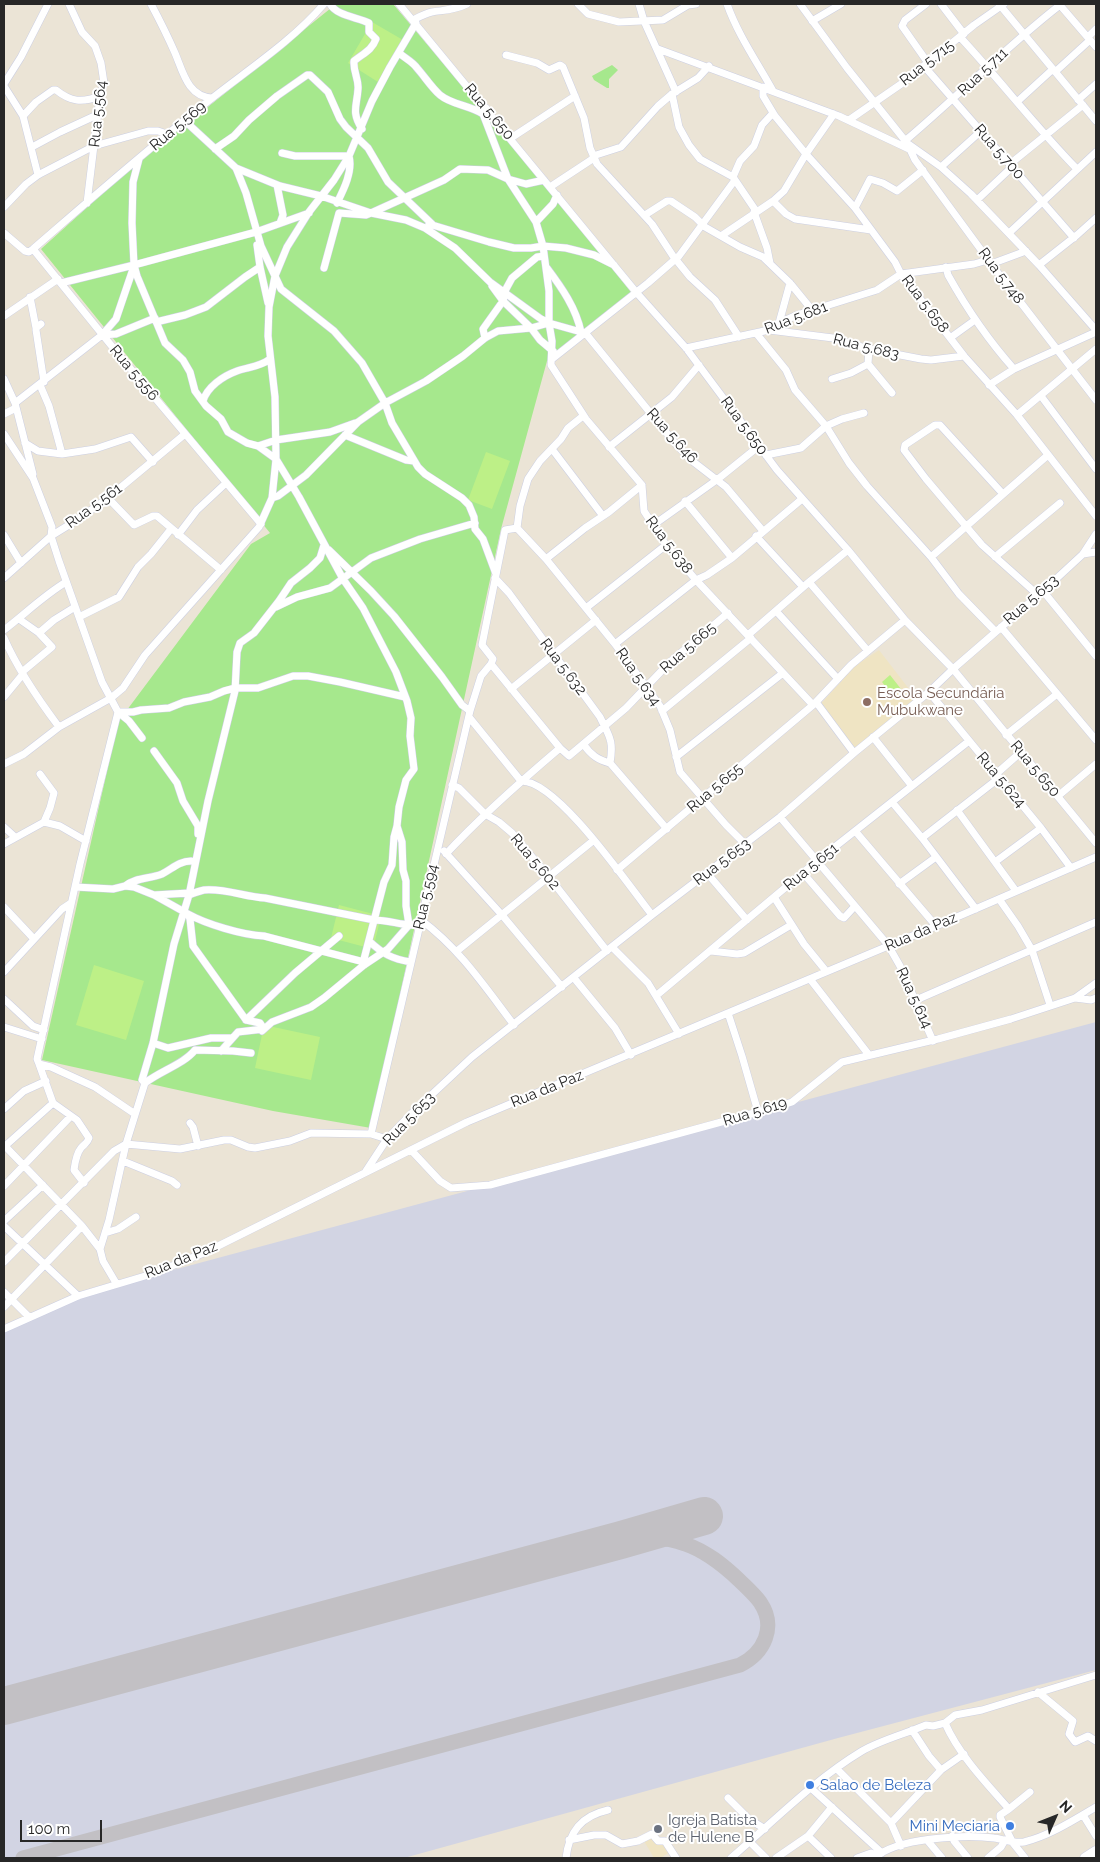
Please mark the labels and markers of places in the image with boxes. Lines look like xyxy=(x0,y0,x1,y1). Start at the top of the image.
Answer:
place label: Escola Secundária Mubukwane xyxy=(877,684,1005,719)
marker: Escola Secundária Mubukwane xyxy=(861,696,873,708)
place label: Salao de Beleza xyxy=(820,1776,931,1794)
marker: Salao de Beleza xyxy=(804,1779,816,1791)
place label: Igreja Batista de Hulene B xyxy=(668,1811,757,1846)
place label: Mini Meciaria xyxy=(910,1817,1000,1835)
marker: Mini Meciaria xyxy=(1004,1820,1016,1832)
marker: Igreja Batista de Hulene B xyxy=(652,1823,664,1835)

